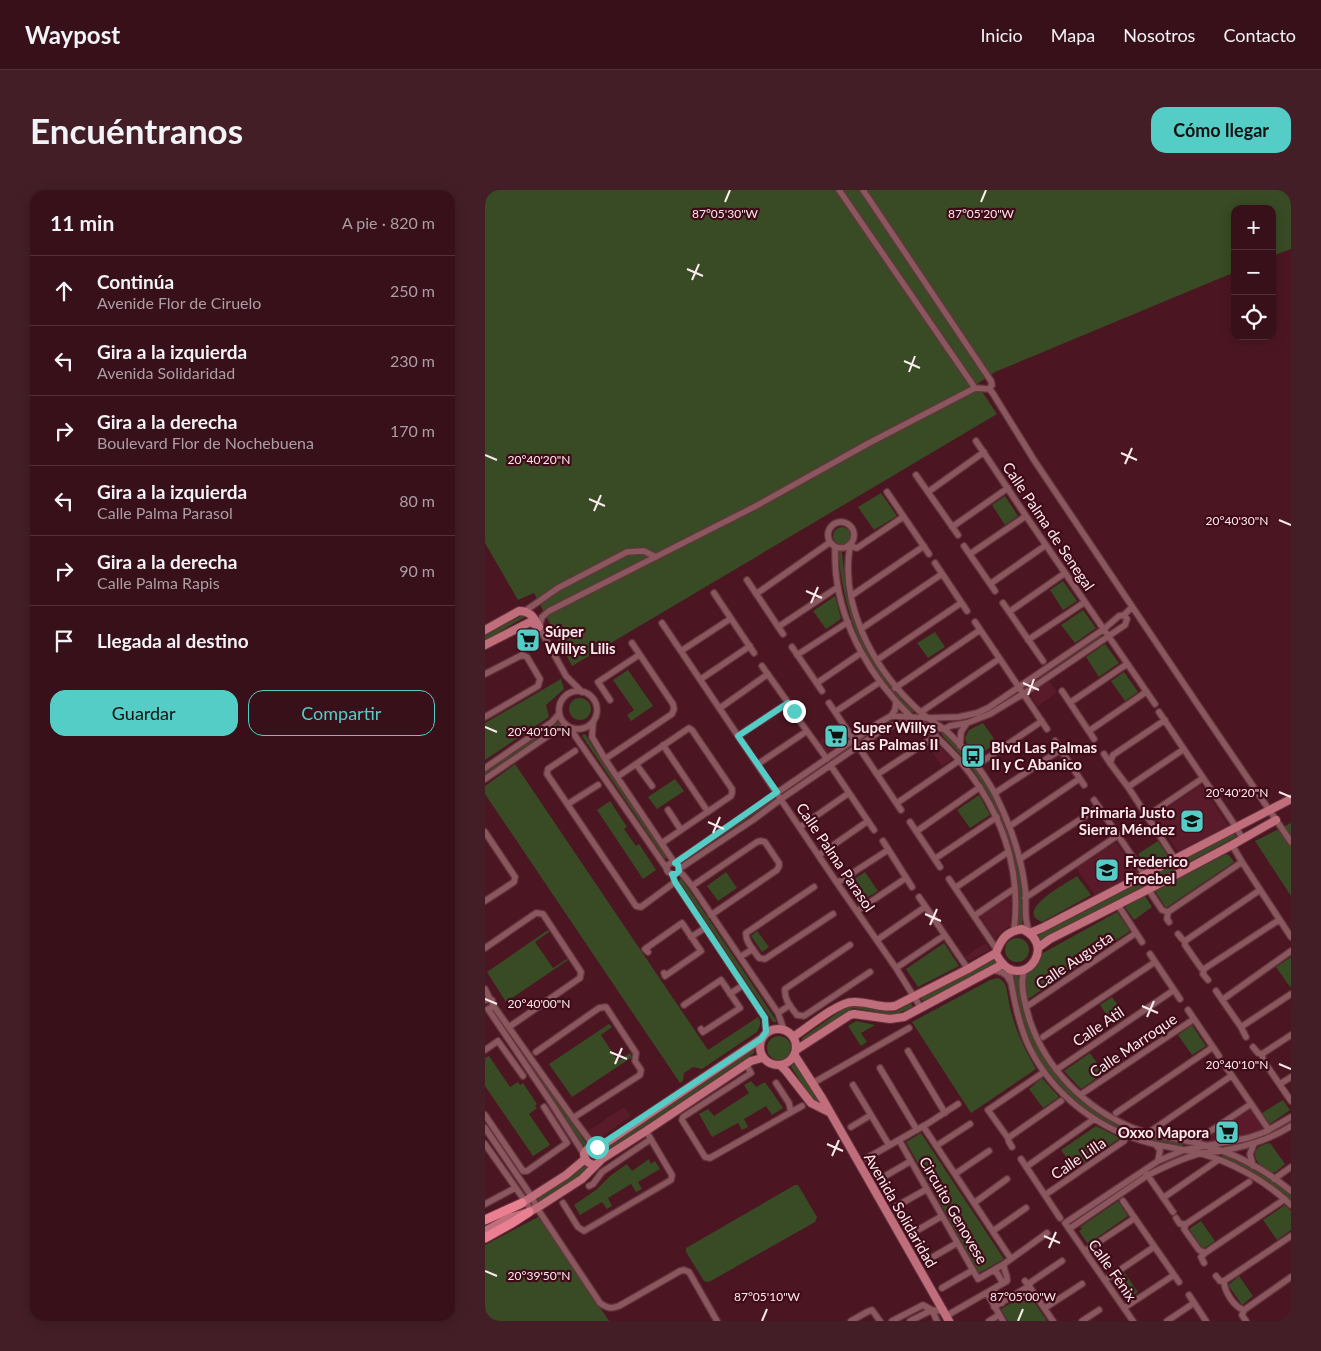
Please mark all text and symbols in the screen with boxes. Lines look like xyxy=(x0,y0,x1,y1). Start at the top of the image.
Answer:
text: Waypost xyxy=(25,20,120,49)
text: Inicio xyxy=(980,24,1023,46)
text: Mapa xyxy=(1051,24,1095,46)
text: Nosotros xyxy=(1123,24,1195,46)
text: Contacto xyxy=(1223,24,1296,46)
button: Cómo llegar xyxy=(1151,107,1291,153)
text: Encuéntranos xyxy=(30,109,243,151)
map controls xyxy=(1231,205,1276,340)
button: + xyxy=(1231,205,1276,250)
text: 87°05'30"W xyxy=(692,206,759,221)
text: 87°05'20"W xyxy=(948,206,1015,221)
text: 11 min xyxy=(50,210,114,235)
text: A pie · 820 m xyxy=(342,213,435,232)
button: − xyxy=(1231,250,1276,295)
text: Continúa xyxy=(97,270,174,293)
icon: ahead xyxy=(50,277,78,305)
text: 250 m xyxy=(390,281,435,300)
text: Avenide Flor de Ciruelo xyxy=(97,293,261,312)
button: locate xyxy=(1231,295,1276,340)
text: Gira a la izquierda xyxy=(97,340,247,363)
icon: left xyxy=(50,347,78,375)
text: 230 m xyxy=(390,351,435,370)
text: Avenida Solidaridad xyxy=(97,363,235,382)
text: Gira a la derecha xyxy=(97,410,237,433)
icon: right xyxy=(50,417,78,445)
text: 170 m xyxy=(390,421,435,440)
text: Boulevard Flor de Nochebuena xyxy=(97,433,314,452)
text: 20°40'20"N xyxy=(508,452,570,467)
street label: Calle Palma de Senegal xyxy=(999,458,1099,594)
text: Gira a la izquierda xyxy=(97,480,247,503)
icon: left xyxy=(50,487,78,515)
text: 80 m xyxy=(399,491,435,510)
text: Calle Palma Parasol xyxy=(97,503,233,522)
text: 20°40'30"N xyxy=(1206,513,1268,528)
text: Gira a la derecha xyxy=(97,550,237,573)
icon: right xyxy=(50,557,78,585)
text: 90 m xyxy=(399,561,435,580)
text: Calle Palma Rapis xyxy=(97,573,220,592)
place label: Súper Willys Lilis xyxy=(545,622,616,657)
icon: arrive xyxy=(50,627,78,655)
supermarket icon: Súper Willys Lilis xyxy=(515,627,541,653)
text: Llegada al destino xyxy=(97,629,249,652)
button: Guardar xyxy=(50,690,238,736)
button: Compartir xyxy=(248,690,435,736)
route end xyxy=(783,700,806,723)
place label: Super Willys Las Palmas II xyxy=(853,718,938,753)
supermarket icon: Super Willys Las Palmas II xyxy=(823,723,849,749)
text: 20°40'10"N xyxy=(508,724,570,739)
place label: Blvd Las Palmas II y C Abanico xyxy=(991,738,1098,773)
bus stop icon: Blvd Las Palmas II y C Abanico xyxy=(960,743,986,769)
text: 20°40'20"N xyxy=(1206,785,1268,800)
street label: Calle Palma Parasol xyxy=(793,799,879,915)
place label: Primaria Justo Sierra Méndez xyxy=(1079,803,1175,838)
school or university icon: Primaria Justo Sierra Méndez xyxy=(1179,808,1205,834)
place label: Frederico Froebel xyxy=(1125,852,1188,887)
school or university icon: Frederico Froebel xyxy=(1094,857,1120,883)
street label: Calle Augusta xyxy=(1032,927,1116,993)
text: 20°40'00"N xyxy=(508,996,570,1011)
street label: Calle Atil xyxy=(1069,1002,1127,1050)
street label: Calle Marroque xyxy=(1086,1009,1180,1081)
text: 20°40'10"N xyxy=(1206,1057,1268,1072)
supermarket icon: Oxxo Mapora xyxy=(1214,1119,1240,1145)
place label: Oxxo Mapora xyxy=(1118,1123,1209,1141)
street label: Calle Lilla xyxy=(1047,1133,1109,1183)
route start xyxy=(586,1136,609,1159)
street label: Avenida Solidaridad xyxy=(861,1149,941,1271)
street label: Circuito Genovese xyxy=(916,1153,992,1267)
street label: Calle Fénix xyxy=(1085,1236,1141,1305)
text: 20°39'50"N xyxy=(508,1268,570,1283)
text: 87°05'10"W xyxy=(734,1289,801,1304)
text: 87°05'00"W xyxy=(990,1289,1057,1304)

